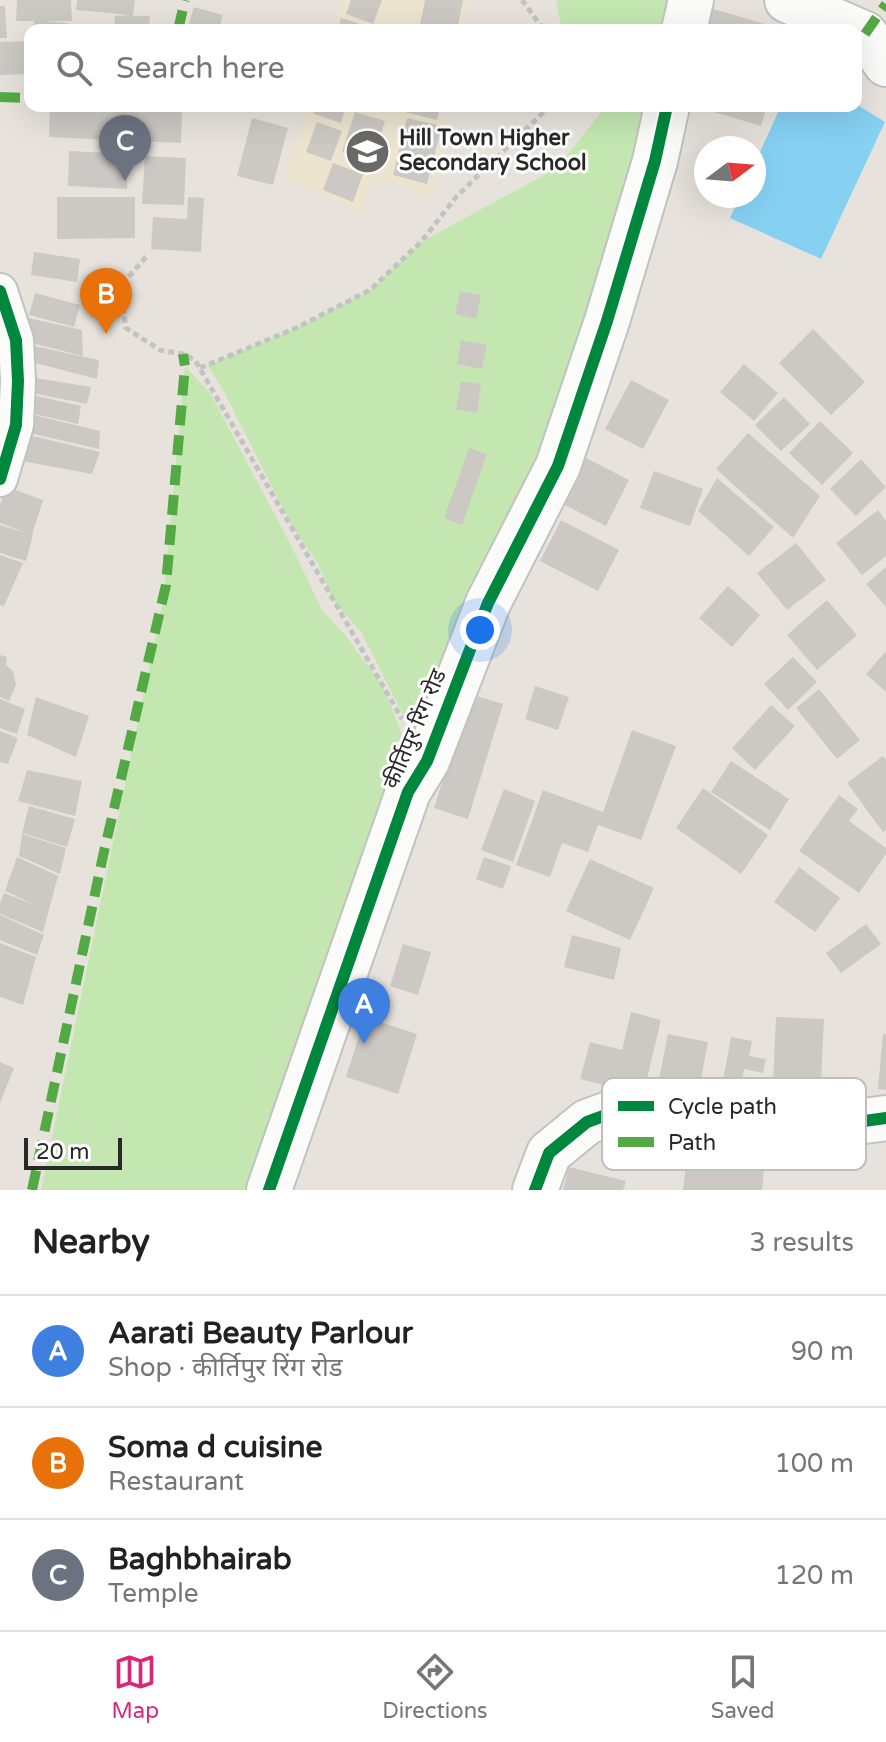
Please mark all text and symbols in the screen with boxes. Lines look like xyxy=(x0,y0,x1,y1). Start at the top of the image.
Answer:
search box xyxy=(24,24,862,112)
icon: search xyxy=(52,46,96,90)
text: Search here xyxy=(116,50,285,87)
pin: C xyxy=(99,115,151,181)
place label: Hill Town Higher Secondary School xyxy=(399,125,587,176)
school or university icon: Hill Town Higher Secondary School xyxy=(344,127,392,175)
north arrow xyxy=(694,136,766,208)
pin: B xyxy=(80,268,132,334)
your location xyxy=(460,610,500,650)
street label: कीर्तिपुर रिंग रोड xyxy=(378,665,453,793)
pin: A xyxy=(338,978,390,1044)
legend xyxy=(602,1078,866,1170)
text: Cycle path xyxy=(668,1094,777,1120)
text: Path xyxy=(668,1130,716,1156)
scale bar xyxy=(24,1134,122,1170)
text: 20 m xyxy=(36,1139,90,1165)
text: Nearby xyxy=(32,1222,150,1263)
text: 3 results xyxy=(749,1227,854,1258)
text: Aarati Beauty Parlour xyxy=(108,1315,413,1352)
text: A xyxy=(48,1336,68,1367)
text: 90 m xyxy=(791,1336,854,1367)
text: Shop · कीर्तिपुर रिंग रोड xyxy=(108,1352,343,1383)
text: Soma d cuisine xyxy=(108,1429,323,1466)
text: B xyxy=(49,1448,67,1479)
text: 100 m xyxy=(774,1448,854,1479)
text: Restaurant xyxy=(108,1466,244,1497)
text: Baghbhairab xyxy=(108,1541,292,1578)
text: C xyxy=(49,1560,67,1591)
text: 120 m xyxy=(774,1560,854,1591)
text: Temple xyxy=(108,1578,198,1609)
tab: Map xyxy=(112,1650,159,1724)
tab: Directions xyxy=(382,1650,488,1724)
tab: Saved xyxy=(711,1650,774,1724)

